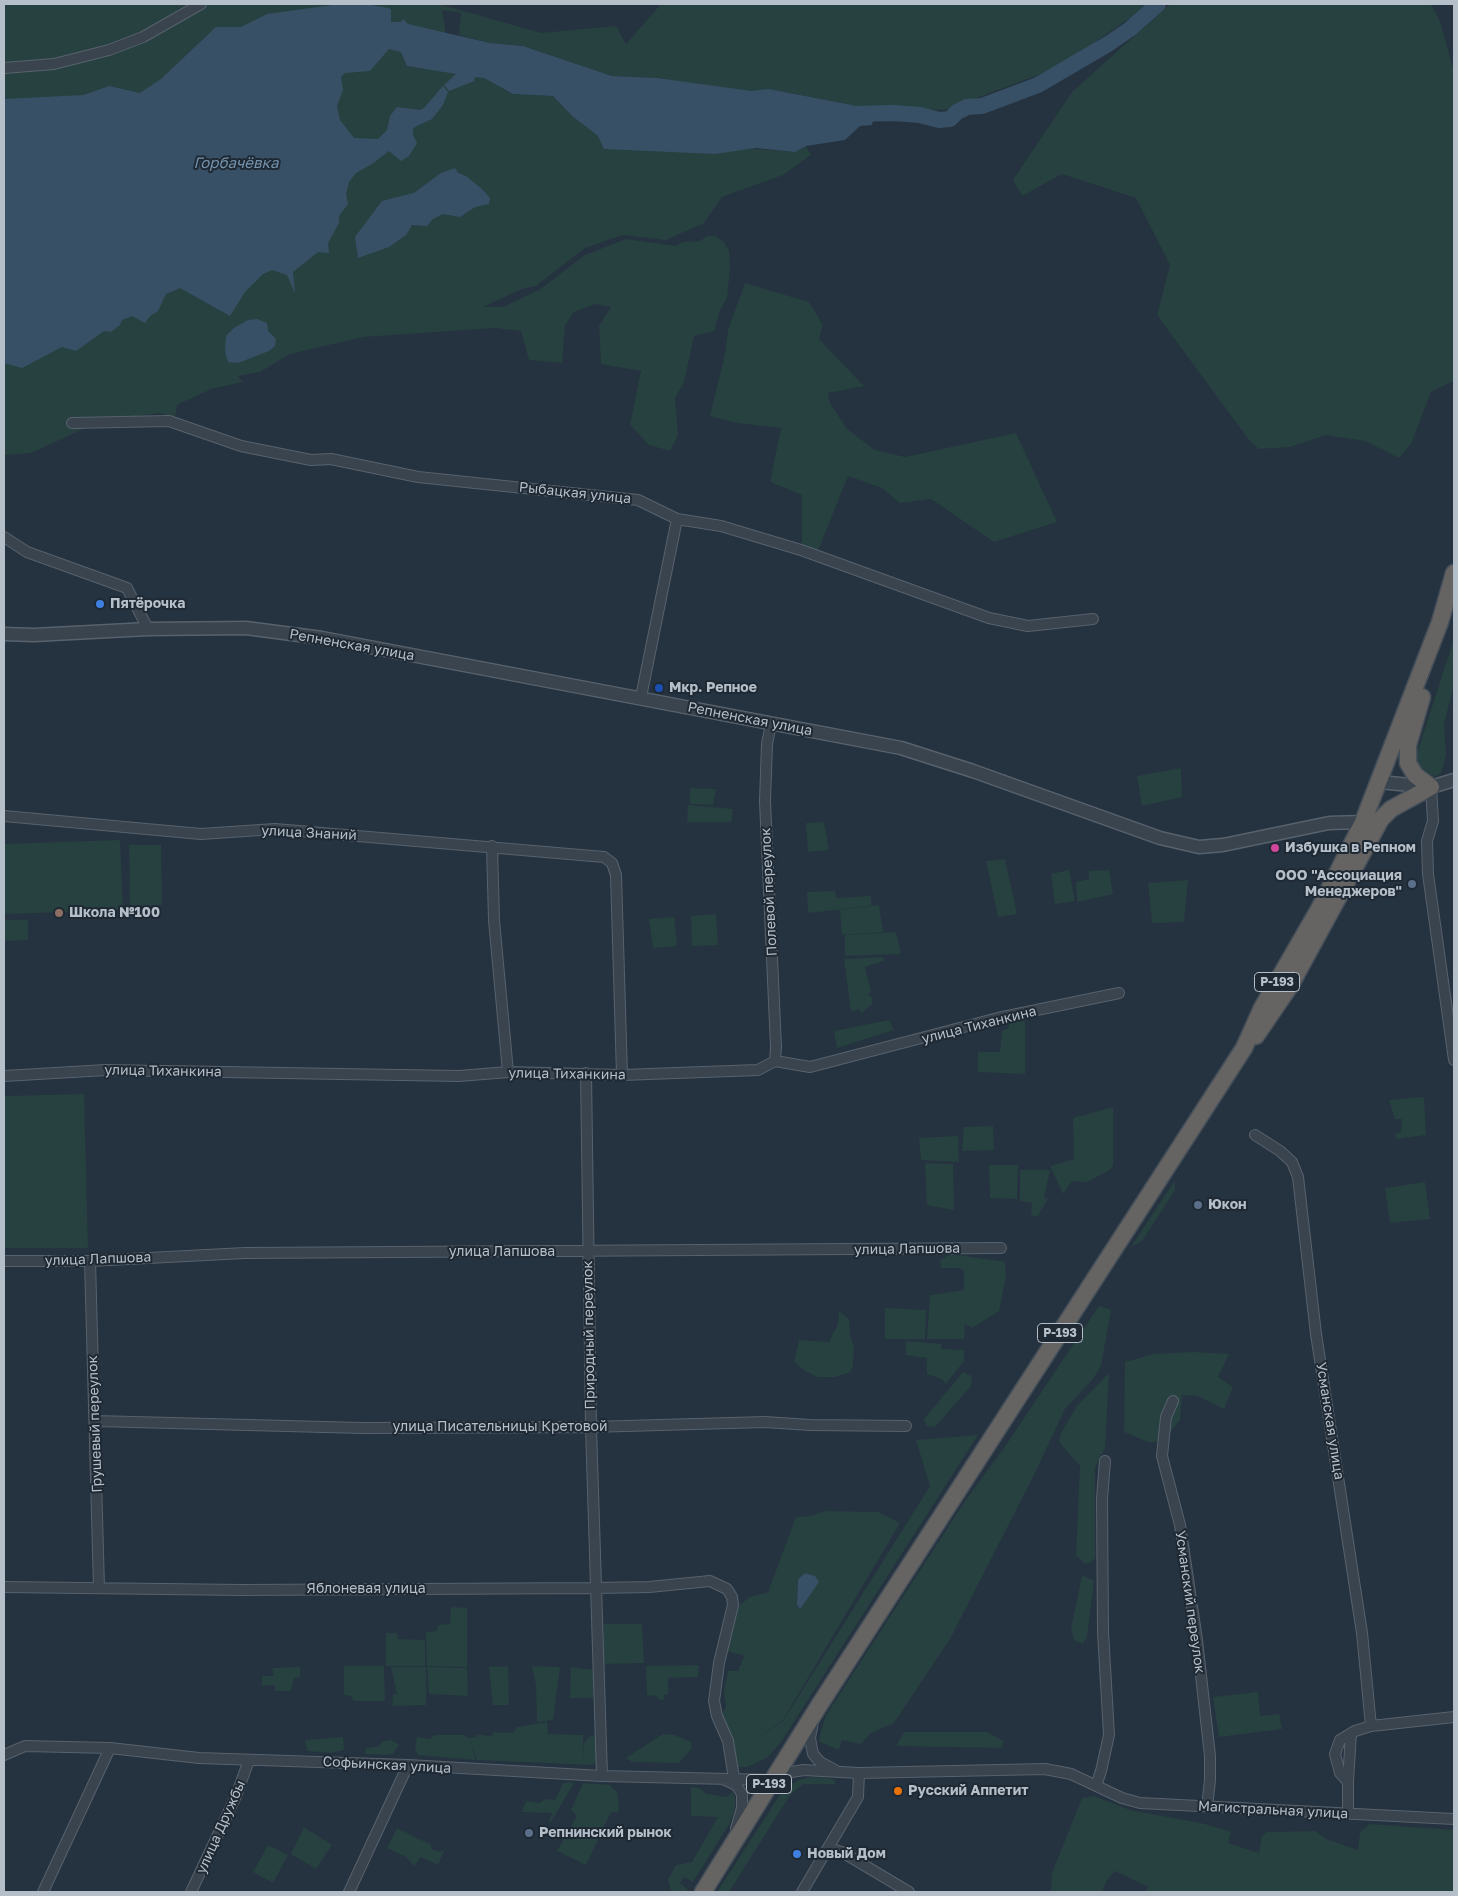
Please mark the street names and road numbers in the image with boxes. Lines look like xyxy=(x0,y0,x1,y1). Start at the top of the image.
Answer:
street label: Рыбацкая улица xyxy=(518,479,632,507)
street label: Репненская улица xyxy=(288,626,416,664)
street label: Репненская улица xyxy=(686,699,814,739)
street label: улица Знаний xyxy=(261,822,357,844)
street label: Полевой переулок xyxy=(757,827,781,957)
road number: Р-193 xyxy=(1254,972,1300,992)
street label: улица Тиханкина xyxy=(920,1003,1038,1047)
street label: улица Тиханкина xyxy=(104,1062,222,1080)
street label: улица Тиханкина xyxy=(508,1065,626,1083)
street label: улица Лапшова xyxy=(854,1240,960,1258)
street label: улица Лапшова xyxy=(449,1244,555,1260)
street label: улица Лапшова xyxy=(45,1249,151,1269)
street label: Природный переулок xyxy=(579,1260,599,1410)
road number: Р-193 xyxy=(1038,1324,1082,1342)
street label: Грушевый переулок xyxy=(84,1355,106,1493)
street label: Усманская улица xyxy=(1312,1361,1348,1481)
street label: улица Писательницы Кретовой xyxy=(392,1419,608,1435)
street label: Усманский переулок xyxy=(1172,1529,1208,1675)
street label: Яблоневая улица xyxy=(306,1581,426,1597)
street label: Софьинская улица xyxy=(322,1753,452,1777)
road number: Р-193 xyxy=(746,1775,792,1794)
street label: улица Дружбы xyxy=(193,1778,249,1876)
street label: Магистральная улица xyxy=(1197,1798,1349,1822)

